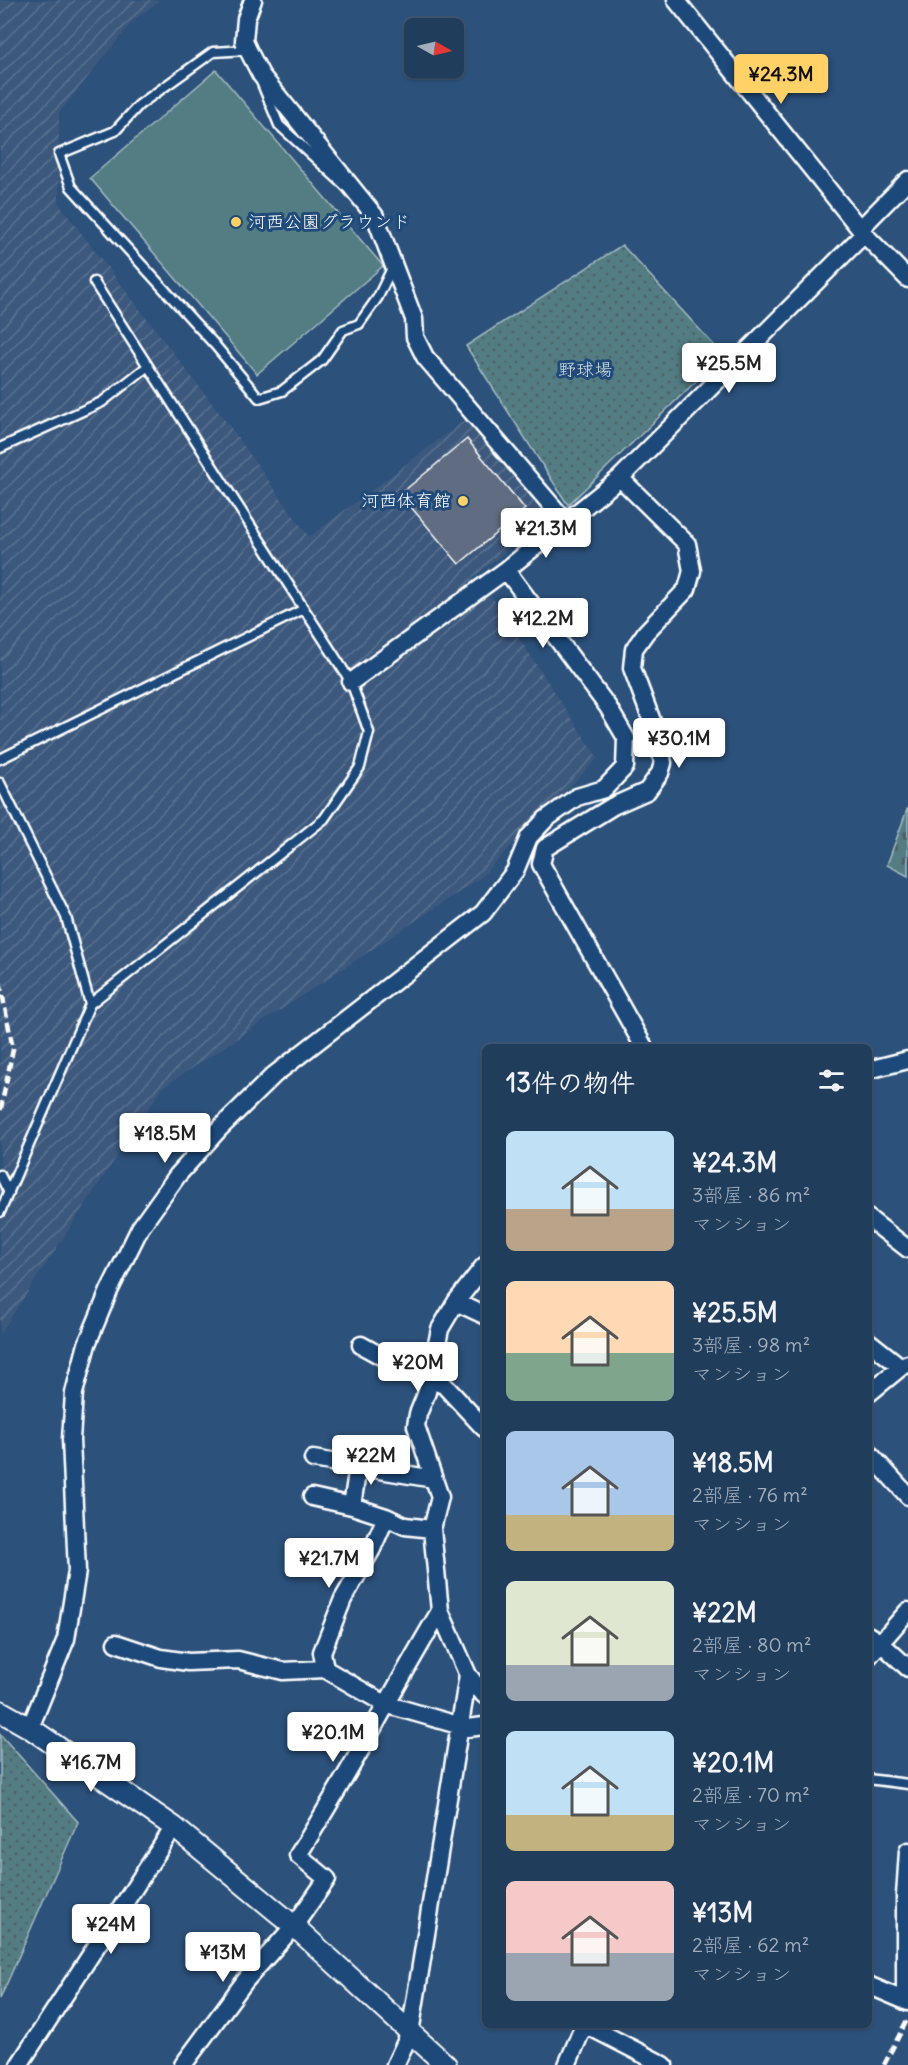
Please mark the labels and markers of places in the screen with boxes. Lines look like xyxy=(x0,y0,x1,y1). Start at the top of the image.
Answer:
pin: ¥24.3M xyxy=(732,54,830,105)
place label: 河西公園グラウンド xyxy=(248,210,410,233)
marker: 河西公園グラウンド xyxy=(229,215,243,229)
pin: ¥25.5M xyxy=(680,343,778,394)
place label: 河西体育館 xyxy=(361,489,451,512)
marker: 河西体育館 xyxy=(456,494,470,508)
pin: ¥21.3M xyxy=(497,508,595,559)
pin: ¥12.2M xyxy=(494,598,592,649)
pin: ¥30.1M xyxy=(630,718,728,769)
pin: ¥18.5M xyxy=(116,1113,214,1164)
pin: ¥20M xyxy=(382,1342,454,1393)
pin: ¥22M xyxy=(335,1435,407,1486)
pin: ¥21.7M xyxy=(280,1538,378,1589)
pin: ¥20.1M xyxy=(284,1712,382,1763)
pin: ¥16.7M xyxy=(42,1742,140,1793)
pin: ¥24M xyxy=(75,1904,147,1955)
pin: ¥13M xyxy=(187,1932,259,1983)

